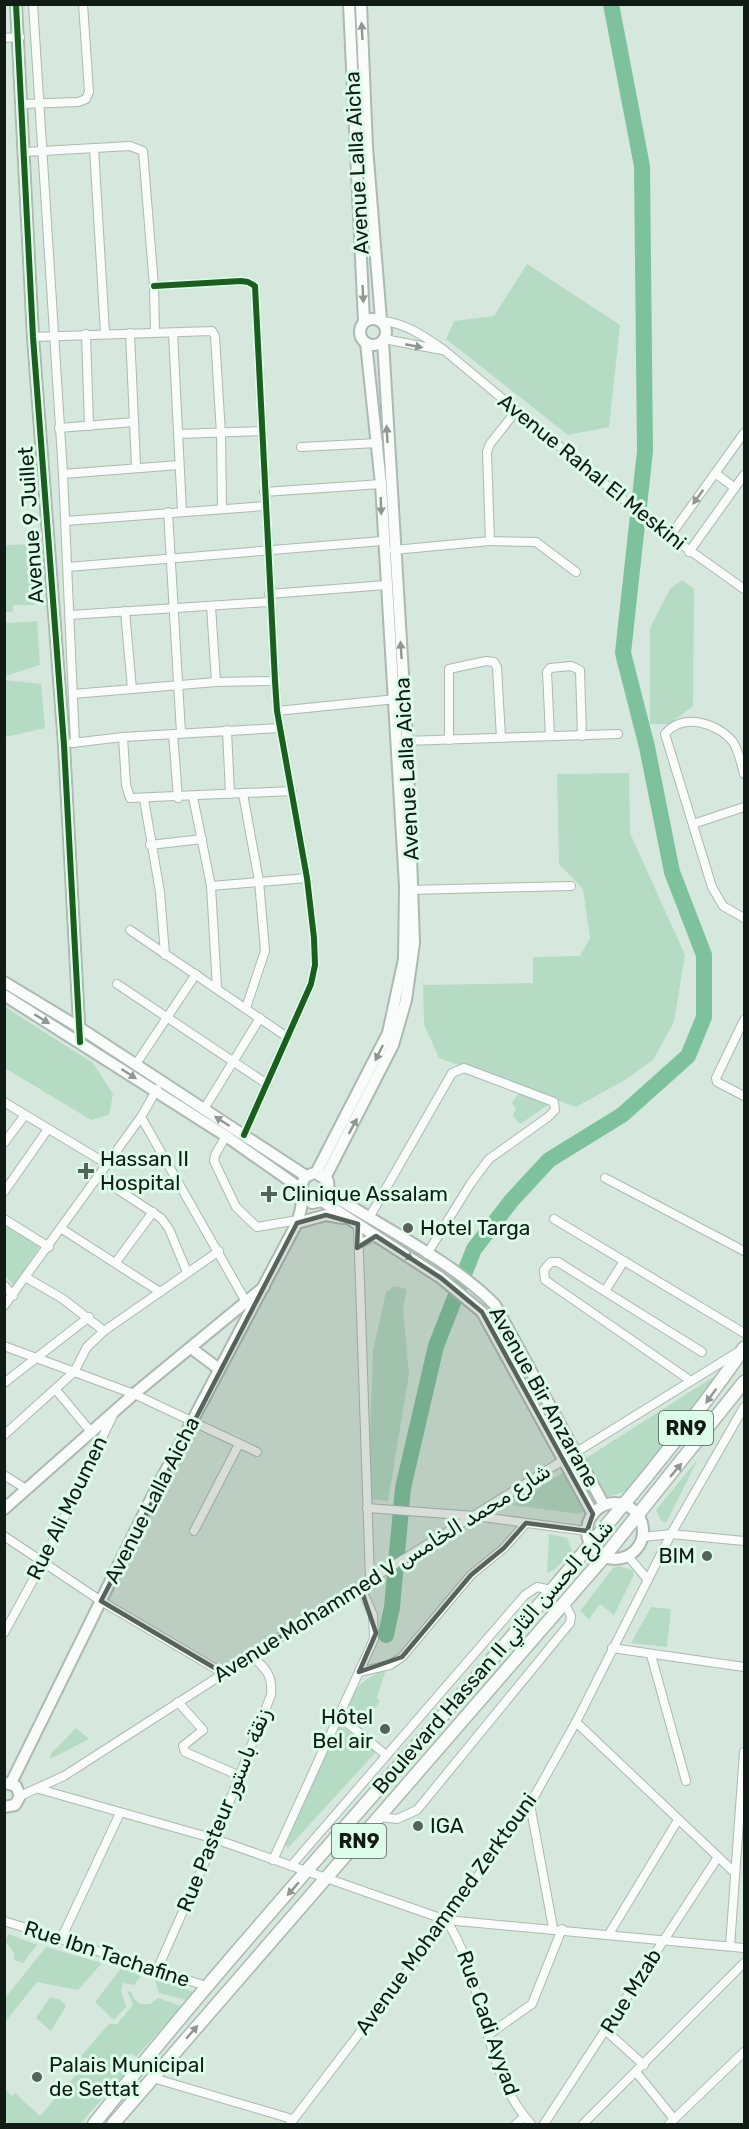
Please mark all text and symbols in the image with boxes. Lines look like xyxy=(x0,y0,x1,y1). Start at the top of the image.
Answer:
one-way arrow xyxy=(358,22,367,41)
street label: Avenue Lalla Aicha xyxy=(339,71,374,255)
one-way arrow xyxy=(358,284,367,303)
one-way arrow xyxy=(405,342,424,351)
street label: Avenue Rahal El Meskini xyxy=(493,388,691,555)
one-way arrow xyxy=(383,425,392,444)
street label: Avenue 9 Juillet xyxy=(13,446,48,604)
one-way arrow xyxy=(692,489,704,505)
one-way arrow xyxy=(377,496,386,515)
one-way arrow xyxy=(396,640,405,659)
street label: Avenue Lalla Aicha xyxy=(389,677,424,861)
one-way arrow xyxy=(34,1013,50,1024)
one-way arrow xyxy=(374,1044,384,1061)
one-way arrow xyxy=(121,1069,138,1080)
one-way arrow xyxy=(215,1115,231,1127)
one-way arrow xyxy=(347,1117,357,1135)
place label: Hassan II Hospital xyxy=(100,1146,189,1195)
marker: Hassan II Hospital xyxy=(77,1162,95,1180)
place label: Clinique Assalam xyxy=(282,1181,448,1206)
marker: Clinique Assalam xyxy=(260,1185,278,1203)
place label: Hotel Targa xyxy=(420,1215,530,1240)
marker: Hotel Targa xyxy=(401,1221,415,1235)
one-way arrow xyxy=(398,1250,414,1261)
street label: Avenue Bir Anzarane xyxy=(484,1302,605,1492)
one-way arrow xyxy=(705,1387,717,1403)
road number: RN9 xyxy=(659,1411,713,1445)
street label: Avenue Lalla Aicha xyxy=(99,1412,204,1587)
street label: Rue Ali Moumen xyxy=(21,1432,112,1584)
street label: Avenue Mohammed V شارع محمد الخامس xyxy=(209,1458,556,1689)
one-way arrow xyxy=(669,1462,682,1478)
street label: Boulevard Hassan II شارع الحسن الثاني xyxy=(367,1515,621,1801)
place label: BIM xyxy=(659,1543,695,1568)
marker: BIM xyxy=(700,1549,714,1563)
street label: Rue Pasteur زنقة باستور xyxy=(171,1704,276,1915)
place label: Hôtel Bel air xyxy=(312,1704,373,1753)
marker: Hôtel Bel air xyxy=(378,1722,392,1736)
street label: Avenue Mohammed Zerktouni xyxy=(350,1788,542,2039)
place label: IGA xyxy=(430,1813,464,1838)
marker: IGA xyxy=(411,1819,425,1833)
road number: RN9 xyxy=(332,1824,386,1858)
one-way arrow xyxy=(287,1881,300,1896)
street label: Rue Ibn Tachafine xyxy=(21,1915,193,1992)
street label: Rue Mzab xyxy=(595,1944,666,2038)
street label: Rue Cadi Ayyad xyxy=(452,1947,525,2098)
one-way arrow xyxy=(185,2025,198,2040)
place label: Palais Municipal de Settat xyxy=(49,2052,205,2101)
marker: Palais Municipal de Settat xyxy=(30,2070,44,2084)

